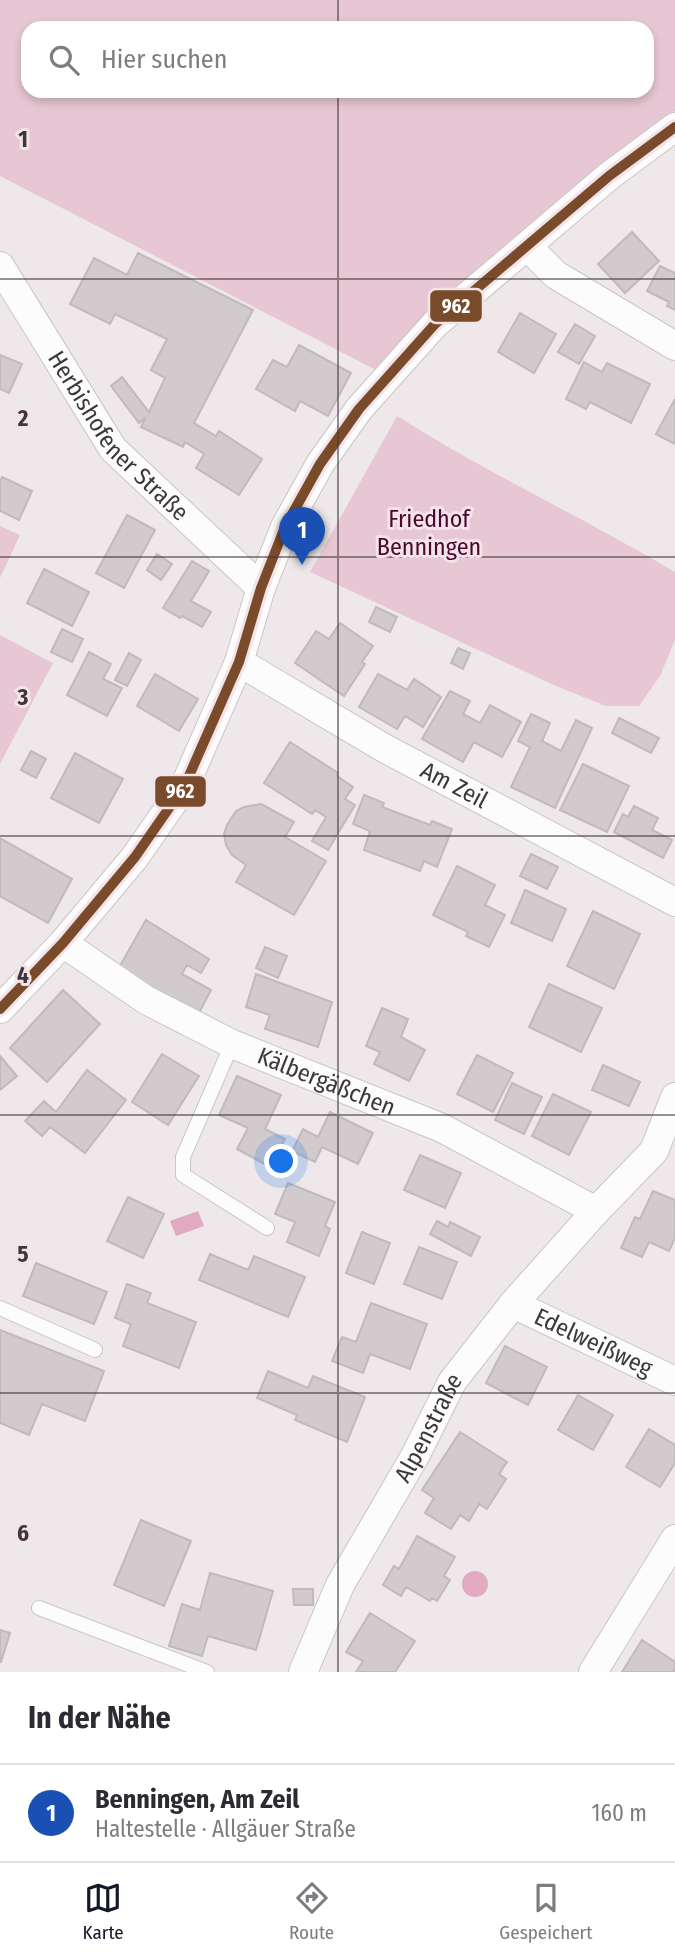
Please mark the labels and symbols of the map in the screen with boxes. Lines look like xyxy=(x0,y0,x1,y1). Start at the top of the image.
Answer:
text: 1 xyxy=(18,125,28,153)
line badge: 962 xyxy=(429,289,483,323)
text: 962 xyxy=(442,295,470,318)
street label: Herbishofener Straße xyxy=(42,346,194,526)
text: 2 xyxy=(17,404,29,432)
park label: Friedhof Benningen xyxy=(377,505,481,561)
pin: 1 xyxy=(279,507,325,565)
text: 3 xyxy=(17,683,29,711)
street label: Am Zeil xyxy=(416,756,492,814)
line badge: 962 xyxy=(154,775,207,808)
text: 962 xyxy=(166,780,194,803)
text: 4 xyxy=(17,961,29,989)
street label: Kälbergäßchen xyxy=(253,1042,399,1122)
your location xyxy=(264,1144,298,1178)
text: 5 xyxy=(17,1240,29,1268)
street label: Edelweißweg xyxy=(530,1302,657,1382)
street label: Alpenstraße xyxy=(389,1367,468,1487)
text: 6 xyxy=(17,1519,29,1547)

